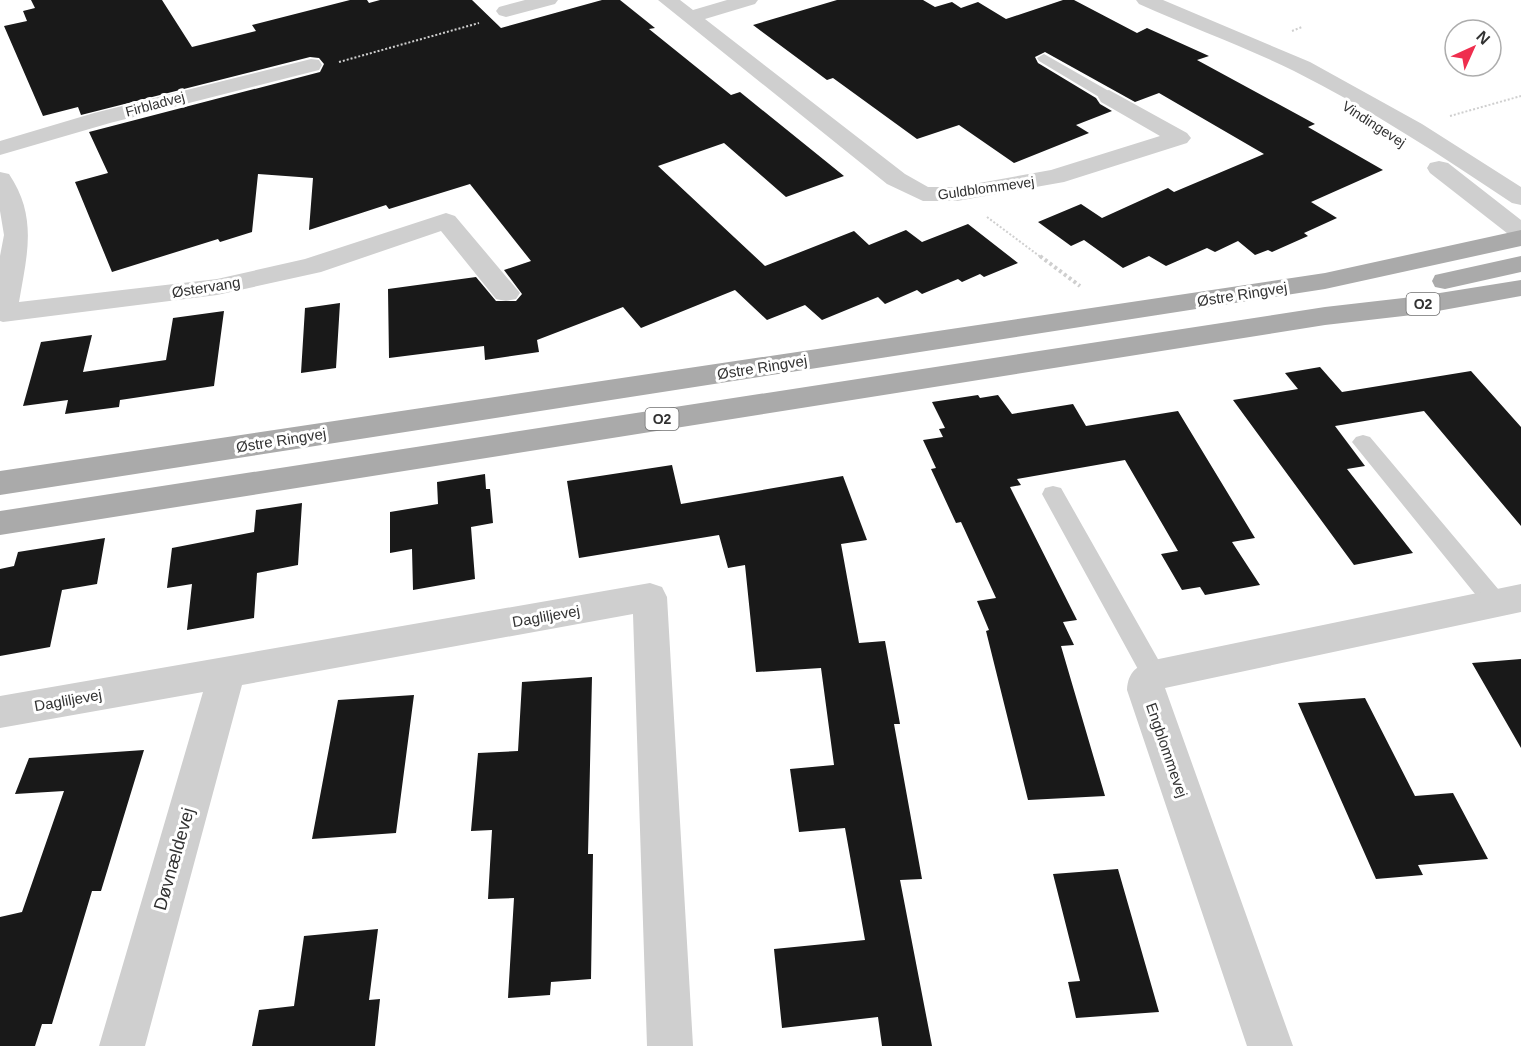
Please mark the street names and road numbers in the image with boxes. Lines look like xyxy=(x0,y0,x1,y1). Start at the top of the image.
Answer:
street label: Firbladvej xyxy=(124,88,186,120)
street label: Vindingevej xyxy=(1339,98,1409,150)
street label: Guldblommevej xyxy=(937,173,1035,203)
street label: Østervang xyxy=(170,273,242,301)
street label: Østre Ringvej xyxy=(1196,278,1288,310)
road number: O2 xyxy=(1406,293,1440,315)
street label: Østre Ringvej xyxy=(716,351,808,383)
road number: O2 xyxy=(646,408,678,430)
street label: Østre Ringvej xyxy=(235,424,327,456)
street label: Dagliljevej xyxy=(511,602,581,630)
street label: Dagliljevej xyxy=(33,686,103,714)
street label: Engblommevej xyxy=(1143,700,1191,800)
street label: Døvnældevej xyxy=(150,805,198,913)

